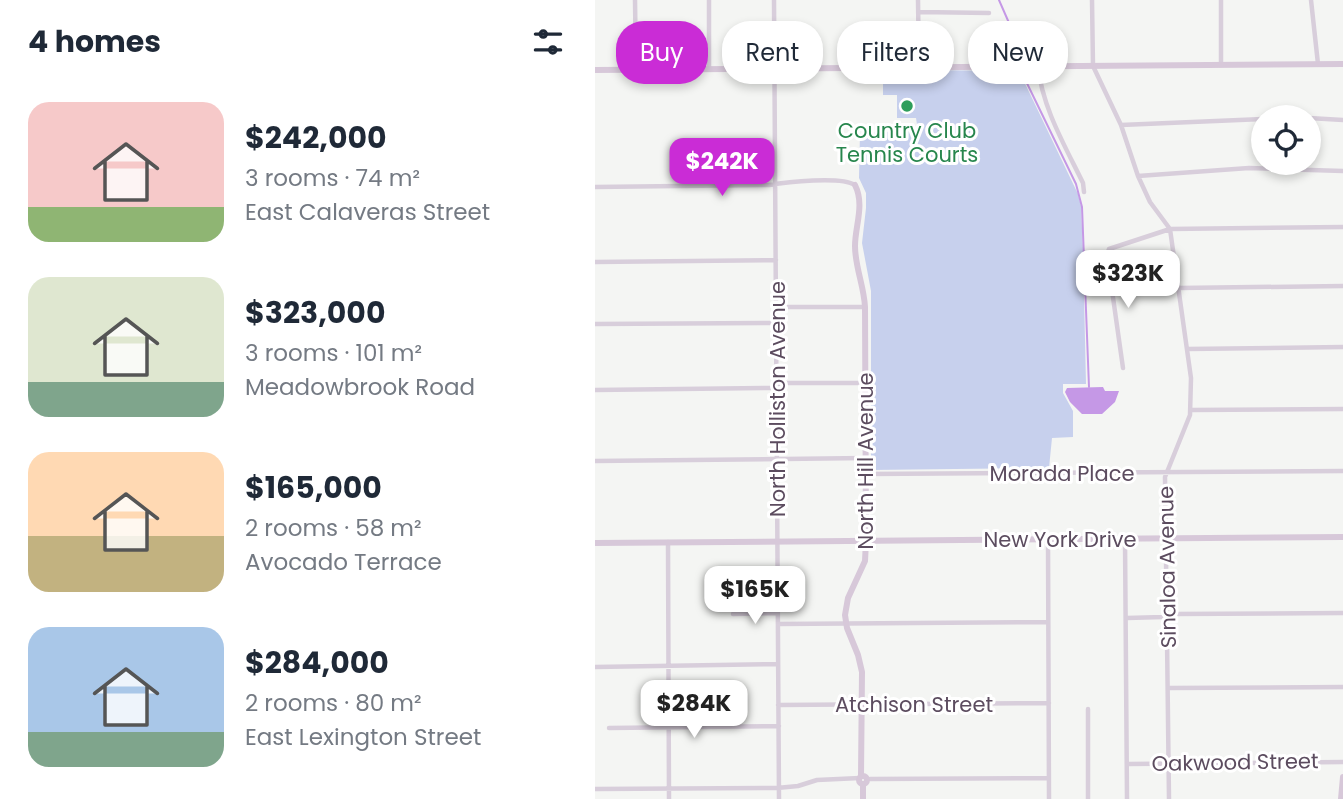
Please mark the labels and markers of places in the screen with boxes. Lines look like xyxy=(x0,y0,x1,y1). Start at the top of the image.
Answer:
marker: Country Club Tennis Courts xyxy=(899,98,915,114)
place label: Country Club Tennis Courts xyxy=(836,116,978,169)
pin: $242K xyxy=(673,138,771,198)
pin: $323K xyxy=(1079,250,1177,310)
pin: $165K xyxy=(706,566,804,626)
pin: $284K xyxy=(645,680,743,740)

